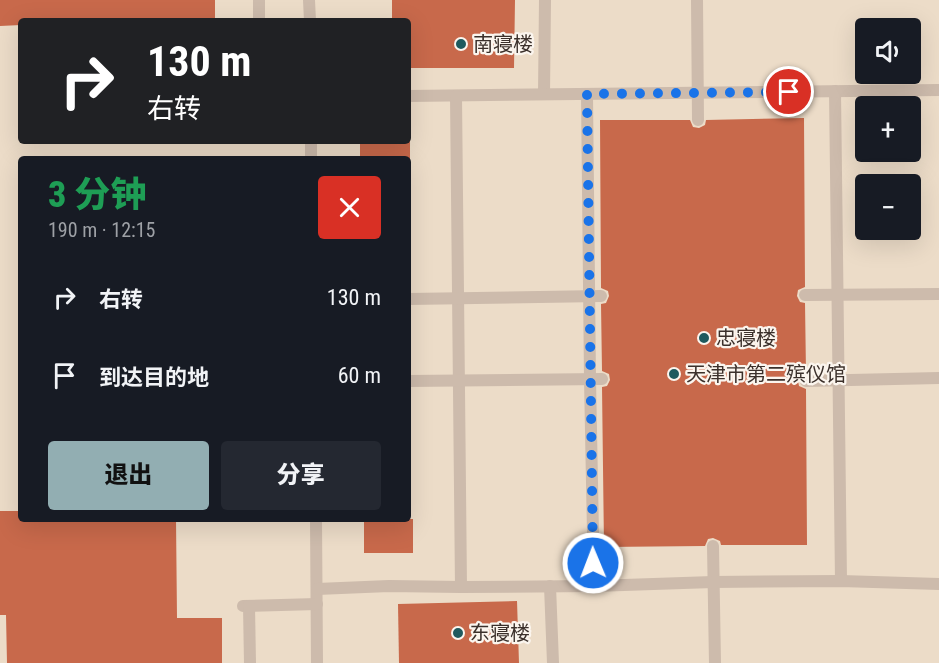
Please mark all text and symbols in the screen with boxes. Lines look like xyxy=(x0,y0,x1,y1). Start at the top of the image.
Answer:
map controls xyxy=(855,18,921,240)
button: sound xyxy=(855,18,921,84)
place label: 南寝楼 xyxy=(473,32,533,56)
text: 130 m xyxy=(147,37,252,86)
marker: 南寝楼 xyxy=(454,37,468,51)
icon: right xyxy=(48,42,126,120)
pin xyxy=(763,66,814,117)
icon: arrive xyxy=(772,75,805,108)
text: 右转 xyxy=(147,93,201,125)
button: + xyxy=(855,96,921,162)
text: 3 分钟 xyxy=(48,174,147,216)
button: − xyxy=(855,174,921,240)
button: close xyxy=(318,176,381,239)
text: 190 m · 12:15 xyxy=(48,218,155,242)
icon: right xyxy=(48,281,81,314)
text: 130 m xyxy=(327,285,381,310)
text: 右转 xyxy=(99,287,143,312)
place label: 忠寝楼 xyxy=(716,326,776,350)
marker: 忠寝楼 xyxy=(697,331,711,345)
icon: arrive xyxy=(48,359,81,392)
place label: 天津市第二殡仪馆 xyxy=(686,362,846,386)
text: 60 m xyxy=(338,363,381,388)
text: 到达目的地 xyxy=(99,365,209,390)
marker: 天津市第二殡仪馆 xyxy=(667,367,681,381)
button: 退出 xyxy=(48,441,209,510)
button: 分享 xyxy=(221,441,381,510)
position arrow xyxy=(561,531,625,595)
place label: 东寝楼 xyxy=(470,621,530,645)
marker: 东寝楼 xyxy=(451,626,465,640)

